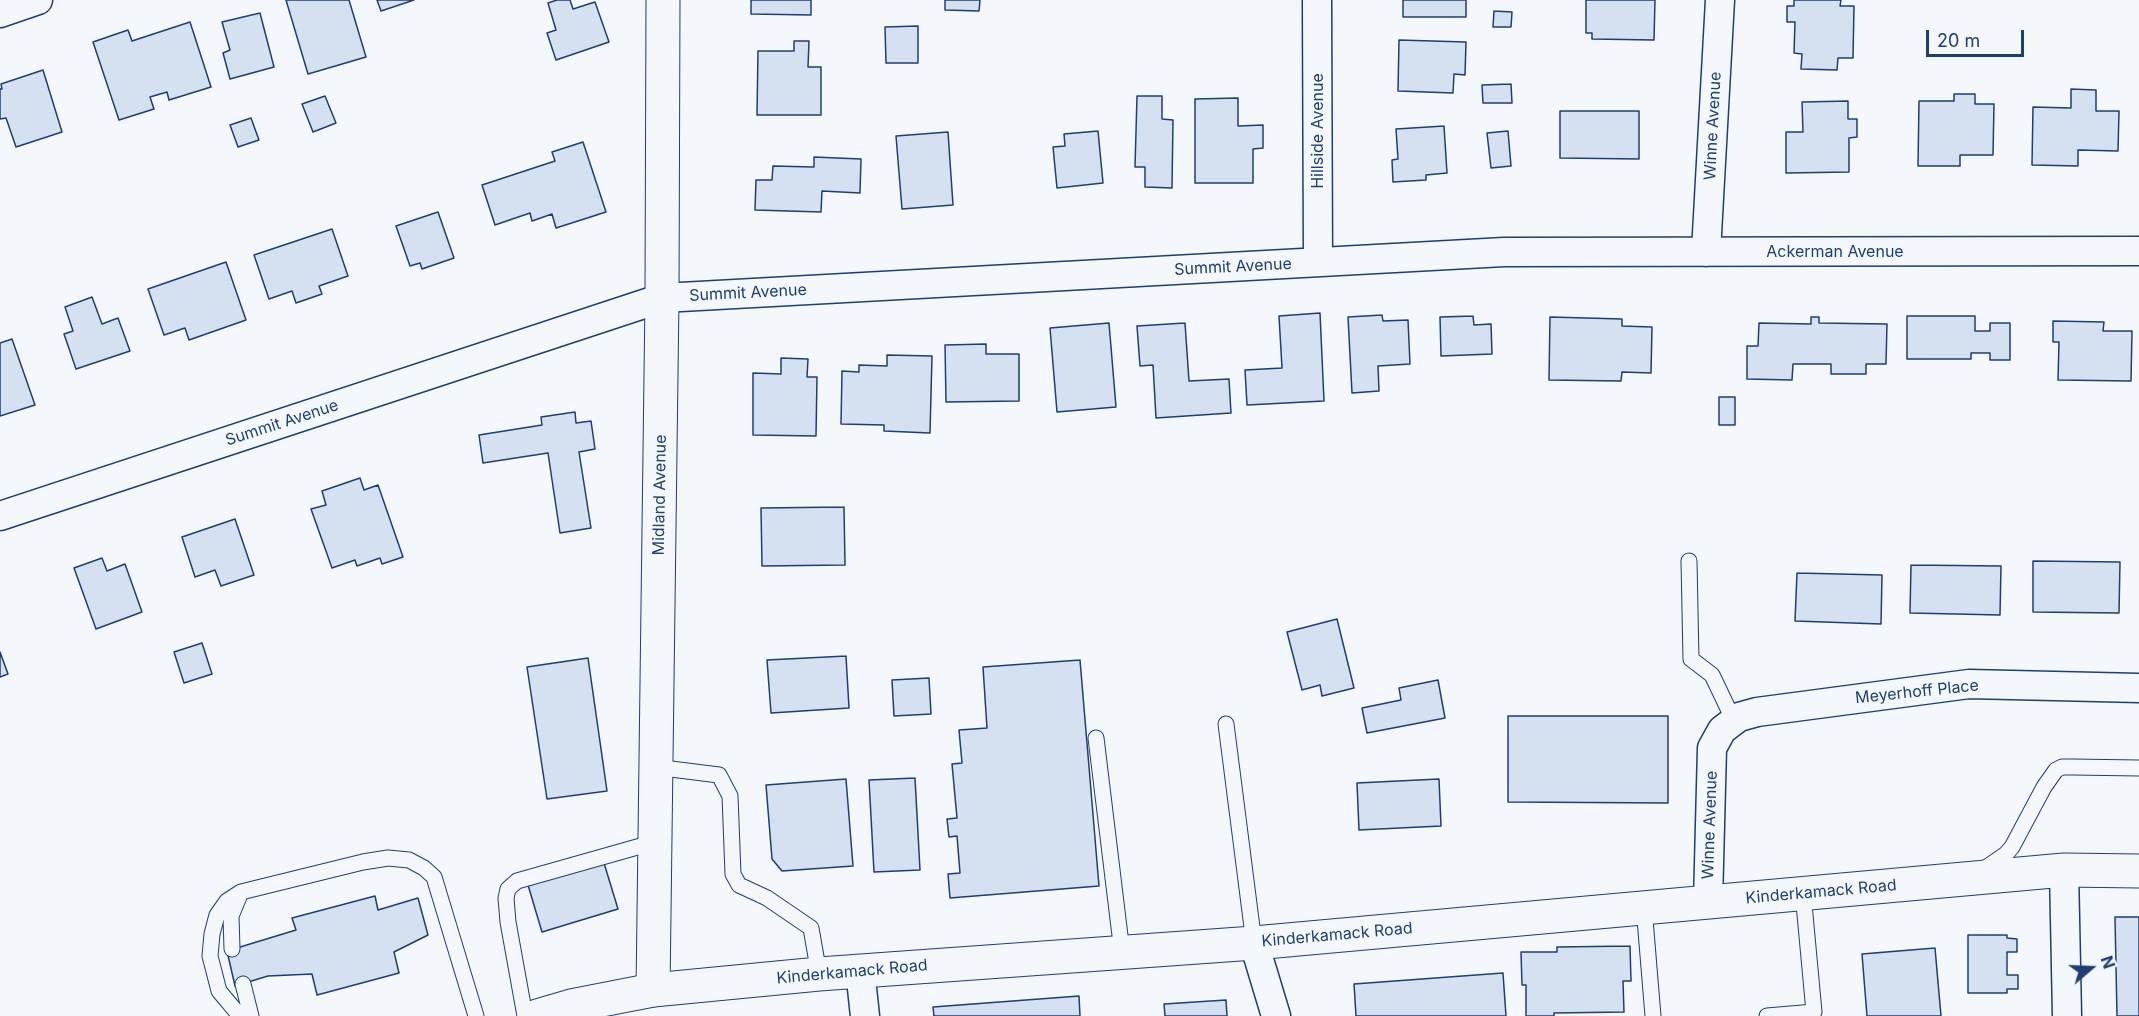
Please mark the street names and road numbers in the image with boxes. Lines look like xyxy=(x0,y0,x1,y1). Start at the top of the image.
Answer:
street label: Winne Avenue xyxy=(1701,71,1725,181)
street label: Hillside Avenue xyxy=(1308,73,1328,189)
street label: Ackerman Avenue xyxy=(1766,242,1904,262)
street label: Summit Avenue xyxy=(1174,254,1292,280)
street label: Summit Avenue xyxy=(689,280,807,306)
street label: Summit Avenue xyxy=(223,396,341,450)
street label: Midland Avenue xyxy=(649,434,671,556)
street label: Meyerhoff Place xyxy=(1854,676,1980,708)
street label: Winne Avenue xyxy=(1699,770,1721,880)
street label: Kinderkamack Road xyxy=(1745,876,1897,908)
street label: Kinderkamack Road xyxy=(1261,919,1413,951)
street label: Kinderkamack Road xyxy=(776,956,928,988)

